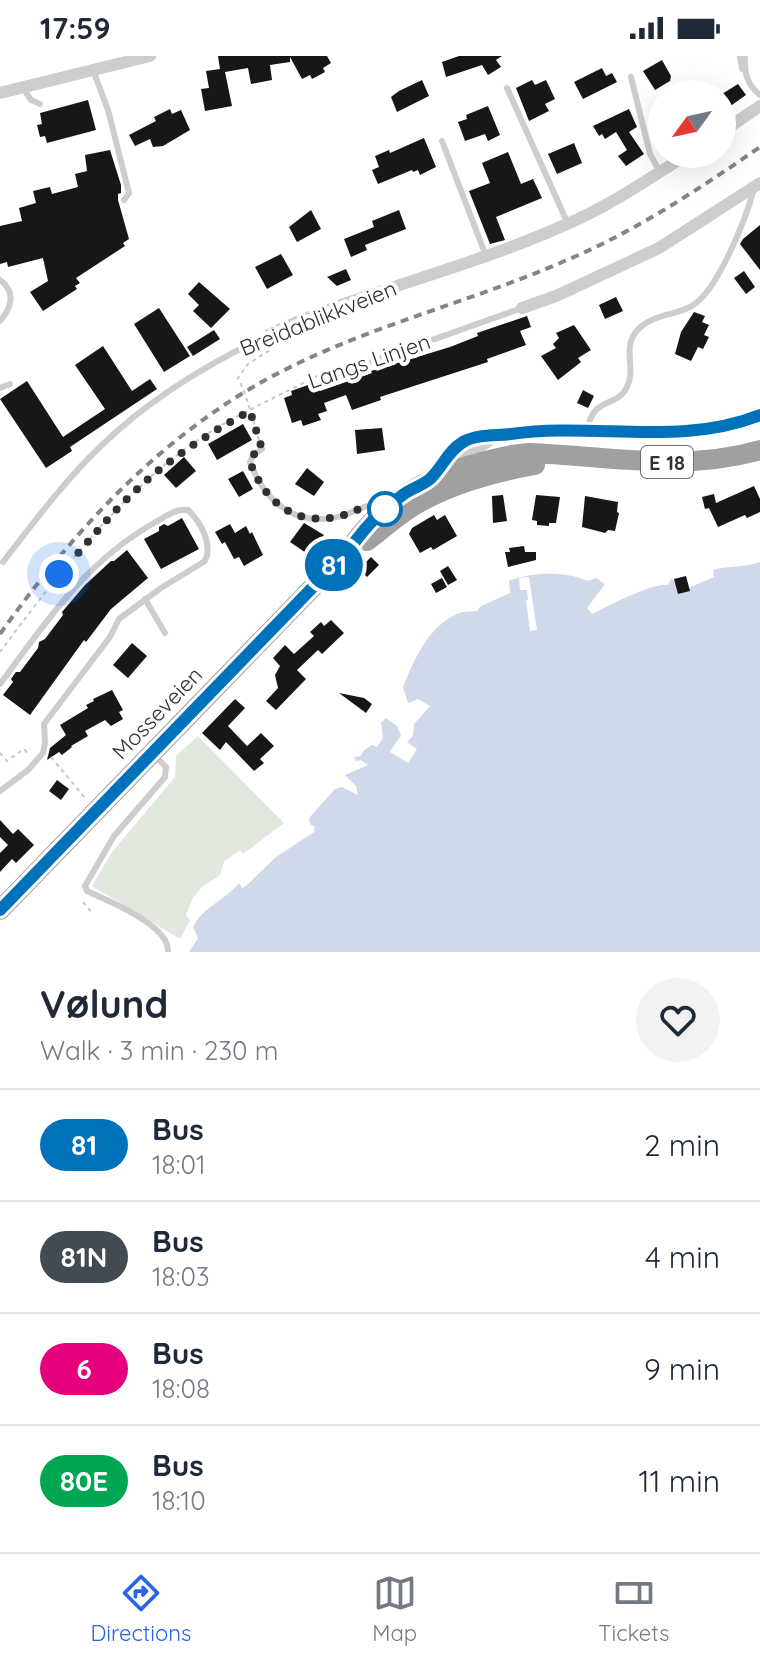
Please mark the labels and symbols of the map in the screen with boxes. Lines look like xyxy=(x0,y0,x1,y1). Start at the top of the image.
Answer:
north arrow xyxy=(648,80,736,168)
street label: Breidablikkveien xyxy=(236,274,400,362)
street label: Langs Linjen xyxy=(304,327,434,395)
road number: E 18 xyxy=(641,446,693,478)
unlabelled marker xyxy=(368,492,402,526)
line badge: 81 xyxy=(298,539,370,591)
your location xyxy=(39,554,79,594)
street label: Mosseveien xyxy=(106,661,208,765)

